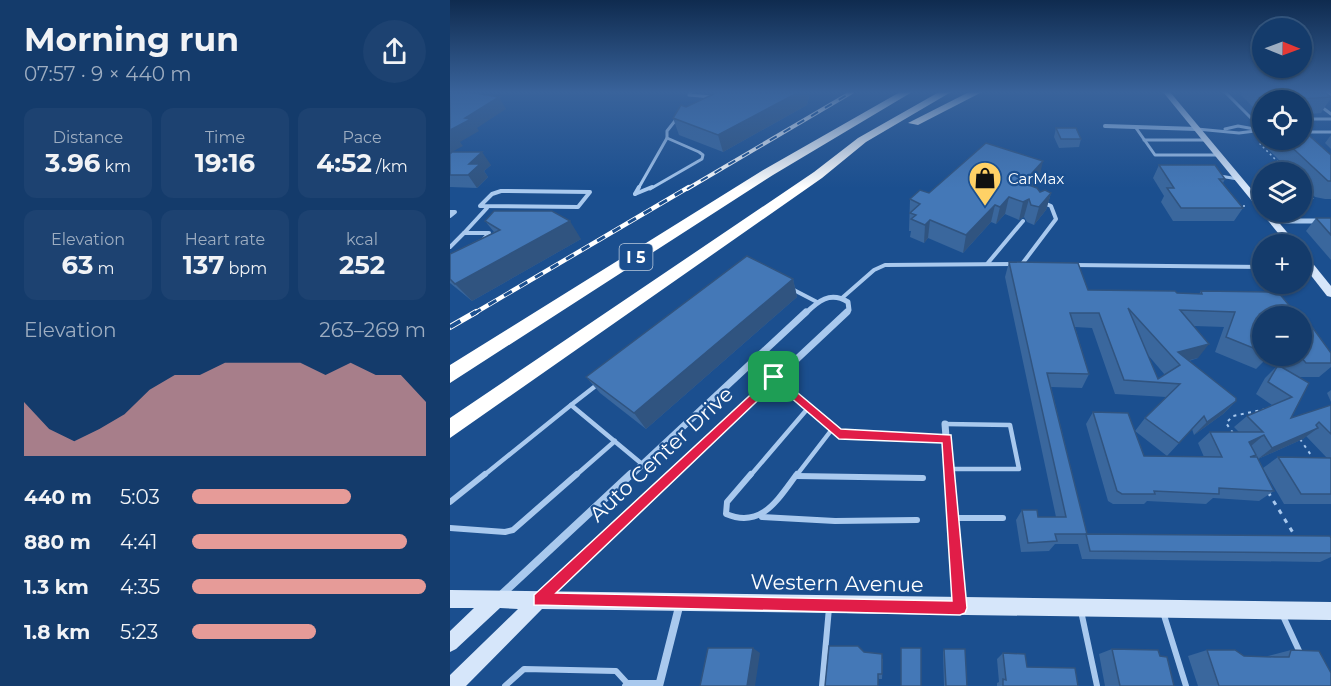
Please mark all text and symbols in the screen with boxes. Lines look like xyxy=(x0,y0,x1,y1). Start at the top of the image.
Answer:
north arrow xyxy=(1252,18,1312,78)
map controls xyxy=(1252,18,1312,366)
text: Morning run xyxy=(24,19,239,59)
button: share xyxy=(363,20,426,83)
text: 07:57 · 9 × 440 m xyxy=(24,62,191,86)
button: locate xyxy=(1252,90,1312,150)
text: Distance xyxy=(53,128,123,147)
text: Time xyxy=(205,128,245,147)
text: Pace xyxy=(342,128,382,147)
text: 3.96 xyxy=(45,147,100,179)
text: 19:16 xyxy=(195,147,255,179)
text: 4:52 xyxy=(316,147,372,179)
text: km xyxy=(100,157,131,176)
text: /km xyxy=(372,157,408,176)
shop icon: CarMax xyxy=(967,160,1003,207)
button: layers xyxy=(1252,162,1312,222)
place label: CarMax xyxy=(1008,169,1064,188)
text: Elevation xyxy=(51,230,125,249)
text: Heart rate xyxy=(185,230,265,249)
text: kcal xyxy=(346,230,378,249)
button: + xyxy=(1252,234,1312,294)
road number: I 5 xyxy=(620,244,652,270)
text: 63 xyxy=(61,249,93,281)
text: 137 xyxy=(183,249,224,281)
text: 252 xyxy=(339,249,385,281)
text: m xyxy=(93,259,115,278)
text: bpm xyxy=(224,259,267,278)
button: − xyxy=(1252,306,1312,366)
text: Elevation xyxy=(24,318,116,342)
text: 263–269 m xyxy=(319,318,426,342)
pin xyxy=(748,351,799,402)
icon: arrive xyxy=(757,360,790,393)
street label: Auto Center Drive xyxy=(584,381,738,527)
text: 440 m xyxy=(24,485,92,509)
text: 5:03 xyxy=(120,485,160,509)
text: 880 m xyxy=(24,530,91,554)
text: 4:41 xyxy=(120,530,158,554)
street label: Western Avenue xyxy=(750,569,924,597)
text: 1.3 km xyxy=(24,575,89,599)
text: 4:35 xyxy=(120,575,160,599)
text: 1.8 km xyxy=(24,620,90,644)
text: 5:23 xyxy=(120,620,158,644)

